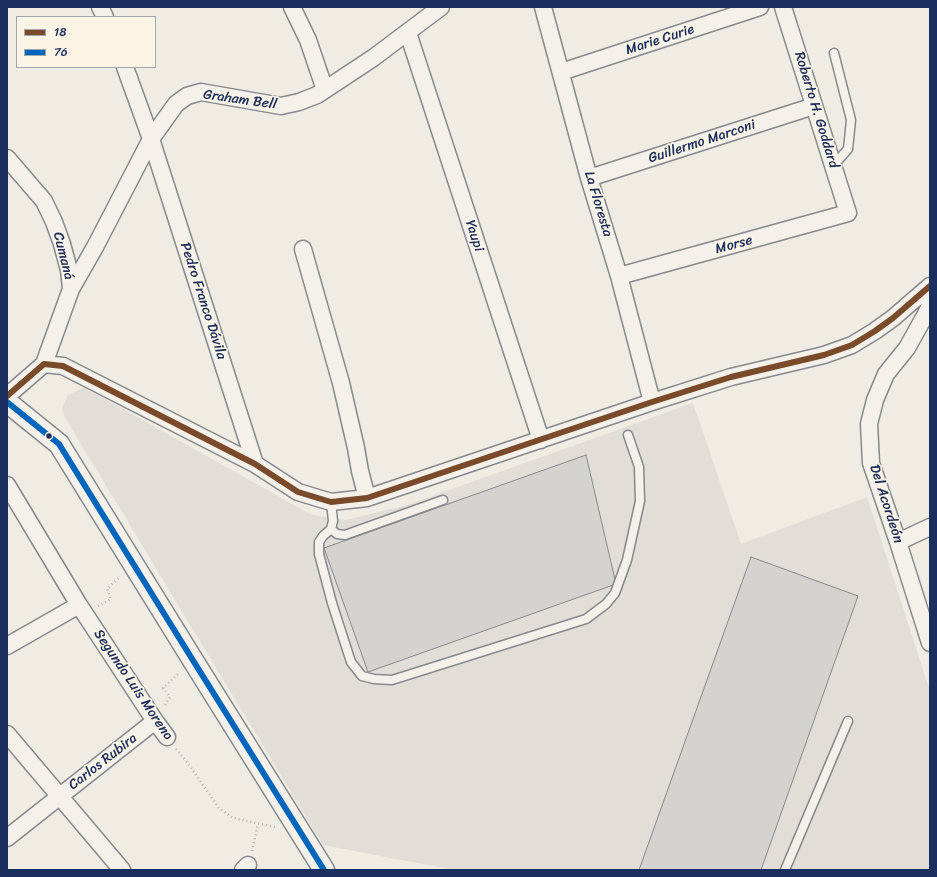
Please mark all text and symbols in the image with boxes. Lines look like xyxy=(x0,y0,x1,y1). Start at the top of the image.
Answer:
legend xyxy=(16,16,156,68)
text: 18 xyxy=(54,21,66,43)
street label: Marie Curie xyxy=(624,21,696,59)
text: 76 xyxy=(54,41,68,63)
street label: Roberto H. Goddard xyxy=(790,50,842,170)
street label: Graham Bell xyxy=(202,87,278,113)
street label: Guillermo Marconi xyxy=(646,117,758,167)
street label: La Floresta xyxy=(580,169,616,239)
street label: Yaupi xyxy=(461,218,487,254)
street label: Cumaná xyxy=(49,230,77,282)
street label: Morse xyxy=(714,232,754,258)
street label: Pedro Franco Dávila xyxy=(176,240,230,362)
unlabelled marker xyxy=(44,431,54,441)
street label: Del Acordeón xyxy=(865,463,907,545)
street label: Segundo Luis Moreno xyxy=(90,626,176,744)
street label: Carlos Rubira xyxy=(65,730,141,794)

